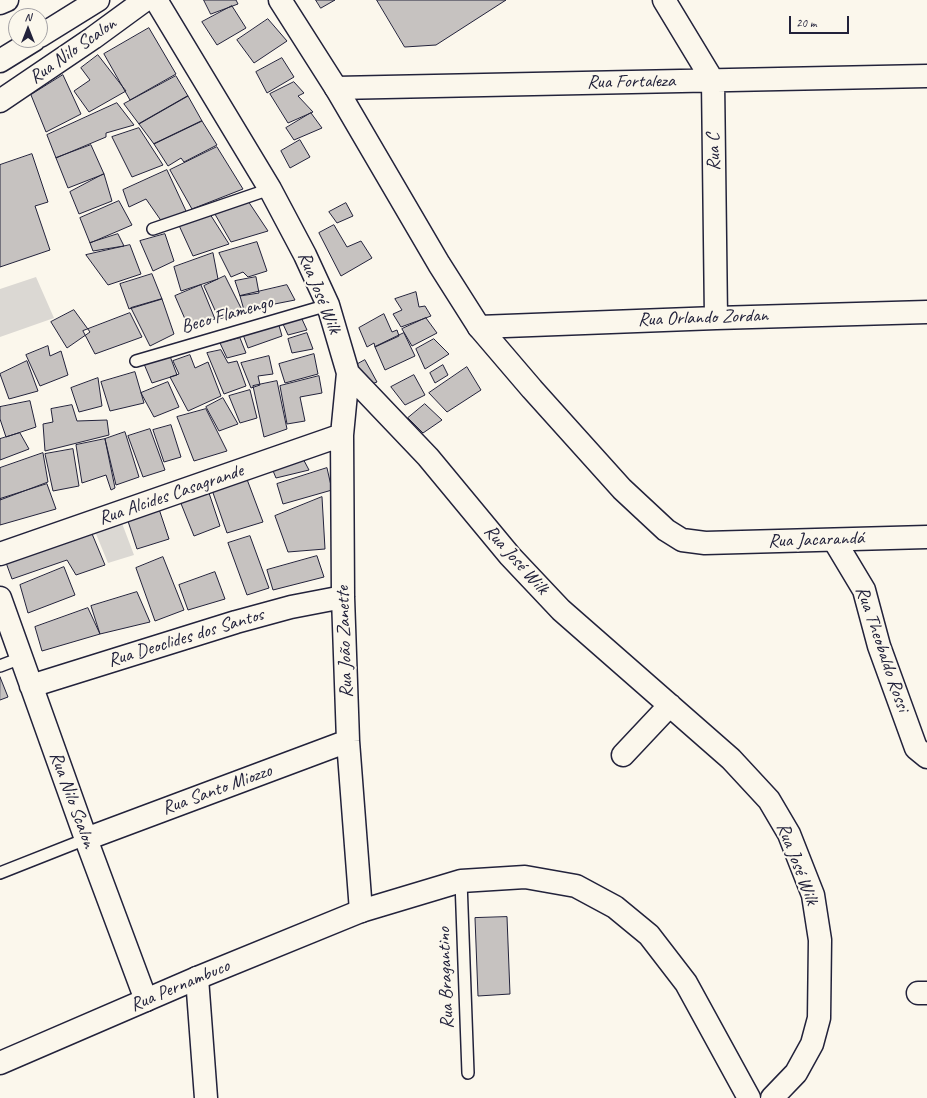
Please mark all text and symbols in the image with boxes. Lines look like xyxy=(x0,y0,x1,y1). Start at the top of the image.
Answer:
north arrow xyxy=(8,8,48,48)
scale bar xyxy=(791,8,851,34)
street label: Rua Nilo Scalon xyxy=(25,13,121,89)
text: 20 m xyxy=(796,15,816,31)
street label: Rua Fortaleza xyxy=(587,70,675,94)
street label: Rua C xyxy=(702,133,726,171)
street label: Rua José Wilk xyxy=(292,249,346,337)
street label: Beco Flamengo xyxy=(178,291,276,339)
street label: Rua Orlando Zordan xyxy=(637,304,769,332)
street label: Rua Alcides Casagrande xyxy=(96,460,246,530)
street label: Rua José Wilk xyxy=(479,520,553,600)
street label: Rua Jacarandá xyxy=(768,527,864,553)
street label: Rua Theobaldo Rossi xyxy=(850,583,914,715)
street label: Rua João Zanette xyxy=(332,586,358,698)
street label: Rua Deoclides dos Santos xyxy=(105,603,267,673)
street label: Rua Nilo Scalon xyxy=(44,749,100,851)
street label: Rua Santo Miozzo xyxy=(159,760,275,820)
street label: Rua José Wilk xyxy=(771,820,823,908)
street label: Rua Bragantino xyxy=(433,927,459,1029)
street label: Rua Pernambuco xyxy=(127,955,233,1017)

